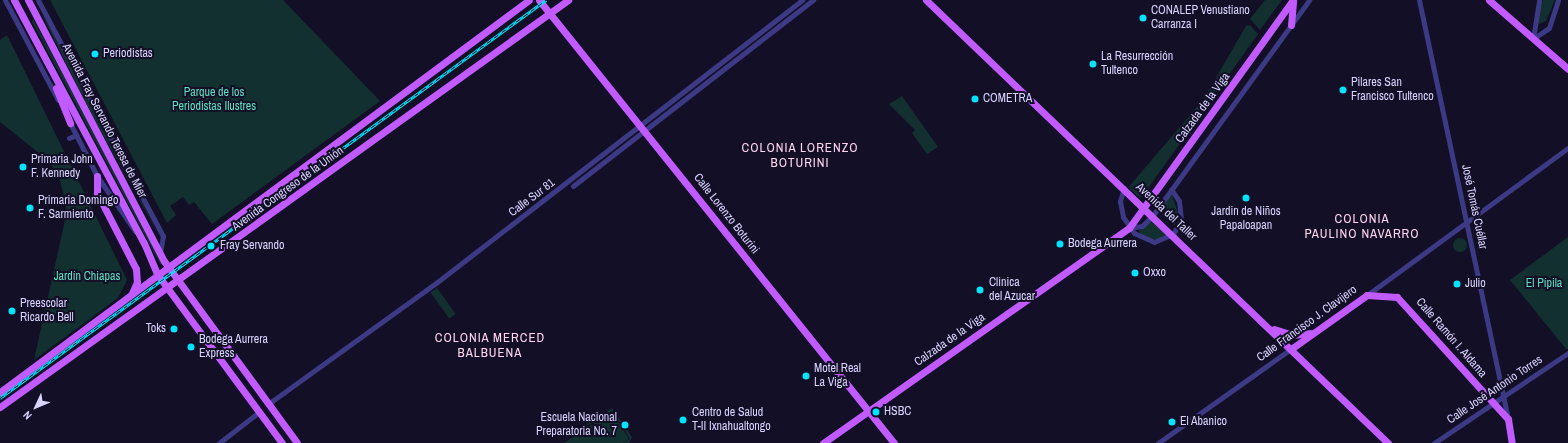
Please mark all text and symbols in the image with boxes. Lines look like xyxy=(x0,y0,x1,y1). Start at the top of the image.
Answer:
place label: CONALEP Venustiano Carranza I xyxy=(1151,4,1250,32)
marker: CONALEP Venustiano Carranza I xyxy=(1138,13,1148,23)
street label: Avenida Fray Servando Teresa de Mier xyxy=(59,41,149,201)
place label: Periodistas xyxy=(103,47,153,61)
marker: Periodistas xyxy=(90,49,100,59)
place label: La Resurrección Tultenco xyxy=(1101,50,1173,78)
marker: La Resurrección Tultenco xyxy=(1088,59,1098,69)
street label: Calzada de la Viga xyxy=(1173,70,1233,146)
place label: Pilares San Francisco Tultenco xyxy=(1351,76,1434,104)
marker: Pilares San Francisco Tultenco xyxy=(1338,85,1348,95)
park label: Parque de los Periodistas Ilustres xyxy=(172,86,256,114)
place label: COMETRA xyxy=(983,92,1032,106)
marker: COMETRA xyxy=(970,94,980,104)
district label: COLONIA LORENZO BOTURINI xyxy=(741,141,859,172)
street label: Avenida Congreso de la Unión xyxy=(229,144,347,234)
place label: Primaria John F. Kennedy xyxy=(31,153,93,181)
marker: Primaria John F. Kennedy xyxy=(18,162,28,172)
street label: José Tomás Cuéllar xyxy=(1458,163,1490,251)
street label: Calle Lorenzo Boturini xyxy=(690,171,762,257)
street label: Calle Sur 81 xyxy=(506,176,558,220)
street label: Avenida del Taller xyxy=(1132,180,1200,244)
marker: Jardin de Niños Papaloapan xyxy=(1241,193,1251,203)
place label: Primaria Domingo F. Sarmiento xyxy=(38,194,118,222)
marker: Primaria Domingo F. Sarmiento xyxy=(25,203,35,213)
place label: Jardin de Niños Papaloapan xyxy=(1211,205,1281,233)
district label: COLONIA PAULINO NAVARRO xyxy=(1304,212,1420,243)
place label: Bodega Aurrera xyxy=(1068,237,1137,251)
place label: Fray Servando xyxy=(220,239,285,253)
marker: Bodega Aurrera xyxy=(1055,239,1065,249)
marker: Fray Servando xyxy=(205,240,217,252)
place label: Oxxo xyxy=(1143,266,1166,280)
marker: Oxxo xyxy=(1130,268,1140,278)
park label: Jardín Chiapas xyxy=(54,270,120,284)
place label: Clinica del Azucar xyxy=(989,276,1035,304)
place label: Julio xyxy=(1465,277,1486,291)
park label: El Pípila xyxy=(1526,277,1562,291)
marker: Julio xyxy=(1452,279,1462,289)
street label: Calle Francisco J. Clavijero xyxy=(1254,283,1360,365)
marker: Clinica del Azucar xyxy=(974,284,986,296)
street label: Calle Ramón I. Aldama xyxy=(1412,295,1490,381)
place label: Preescolar Ricardo Bell xyxy=(20,297,74,325)
marker: Preescolar Ricardo Bell xyxy=(7,306,17,316)
street label: Calzada de la Viga xyxy=(912,310,988,370)
place label: Toks xyxy=(146,322,166,336)
marker: Toks xyxy=(169,324,179,334)
district label: COLONIA MERCED BALBUENA xyxy=(434,331,546,362)
place label: Bodega Aurrera Express xyxy=(199,333,268,361)
marker: Bodega Aurrera Express xyxy=(186,342,196,352)
street label: Calle José Antonio Torres xyxy=(1444,353,1546,427)
place label: Motel Real La Viga xyxy=(814,362,861,390)
marker: Motel Real La Viga xyxy=(801,371,811,381)
north arrow xyxy=(16,387,56,427)
place label: HSBC xyxy=(884,405,911,419)
place label: Centro de Salud T-II Ixnahualtongo xyxy=(692,406,771,434)
marker: HSBC xyxy=(871,407,881,417)
text: N xyxy=(20,408,35,423)
place label: Escuela Nacional Preparatoria No. 7 xyxy=(536,411,617,439)
marker: Centro de Salud T-II Ixnahualtongo xyxy=(677,414,689,426)
place label: El Abanico xyxy=(1180,415,1228,429)
marker: El Abanico xyxy=(1167,417,1177,427)
marker: Escuela Nacional Preparatoria No. 7 xyxy=(620,420,630,430)

